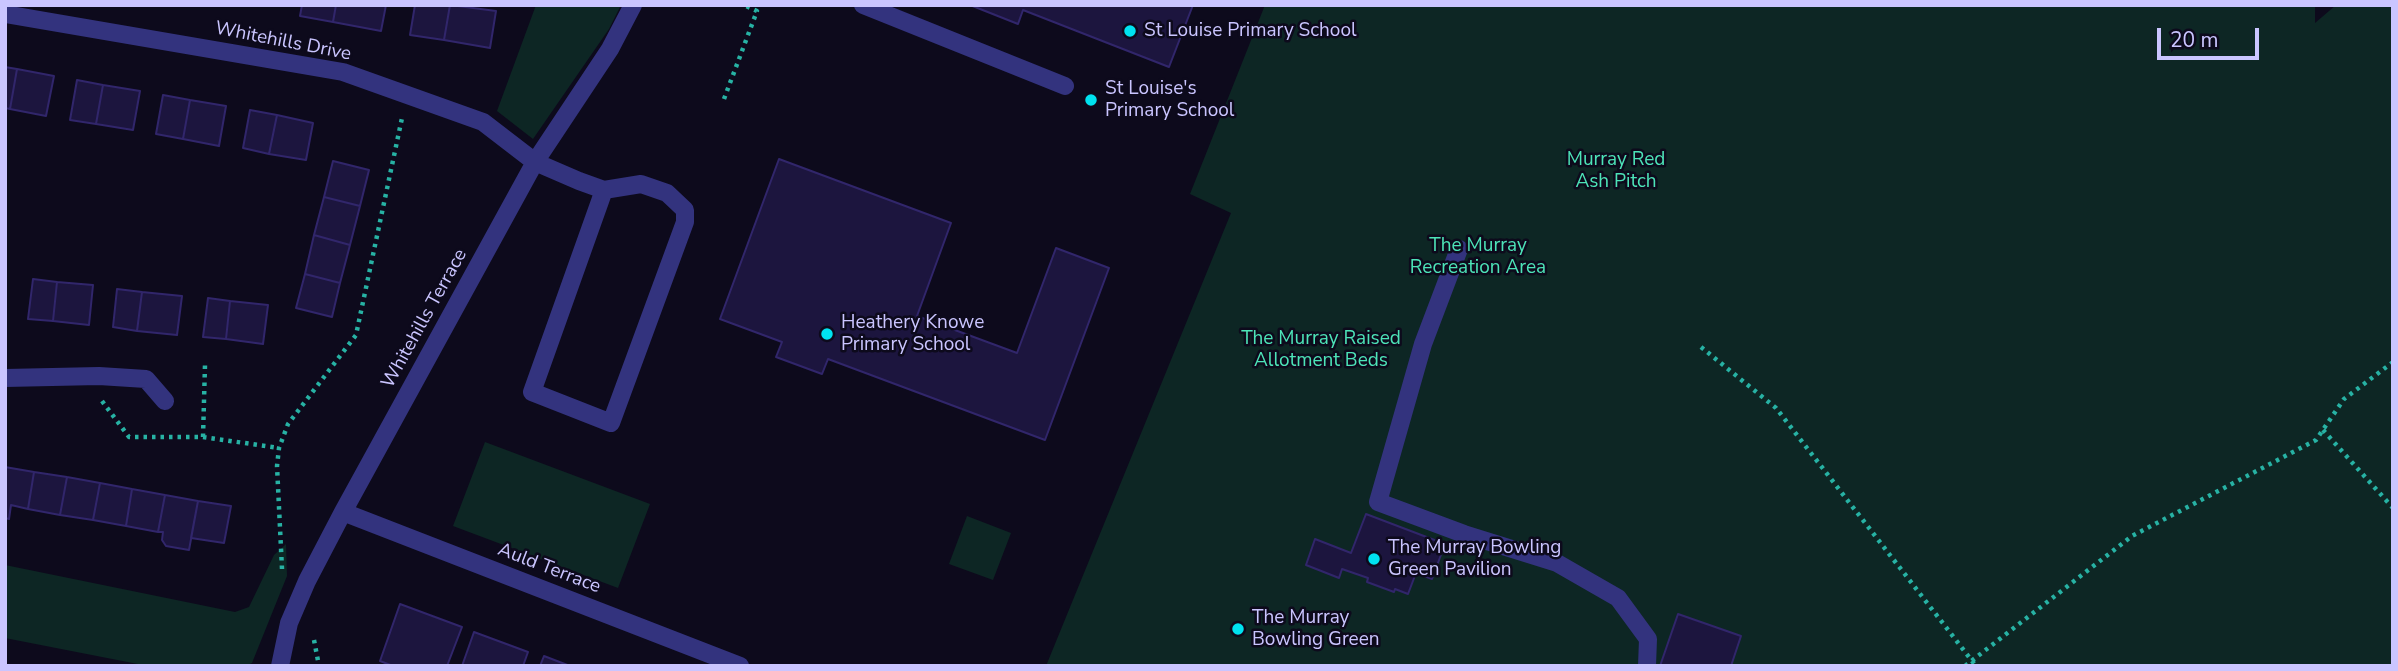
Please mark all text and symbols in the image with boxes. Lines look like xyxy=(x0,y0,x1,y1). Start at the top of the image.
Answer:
scale bar xyxy=(2160,14,2262,58)
street label: Whitehills Drive xyxy=(213,18,353,66)
place label: St Louise Primary School xyxy=(1144,20,1357,42)
marker: St Louise Primary School xyxy=(1122,23,1138,39)
text: 20 m xyxy=(2170,26,2219,54)
place label: St Louise's Primary School xyxy=(1105,78,1234,122)
marker: St Louise's Primary School xyxy=(1083,92,1099,108)
park label: Murray Red Ash Pitch xyxy=(1567,149,1665,193)
park label: The Murray Recreation Area xyxy=(1410,235,1546,279)
street label: Whitehills Terrace xyxy=(377,245,473,393)
place label: Heathery Knowe Primary School xyxy=(841,312,984,356)
marker: Heathery Knowe Primary School xyxy=(819,326,835,342)
park label: The Murray Raised Allotment Beds xyxy=(1241,328,1401,372)
place label: The Murray Bowling Green Pavilion xyxy=(1388,537,1561,581)
street label: Auld Terrace xyxy=(494,539,604,599)
marker: The Murray Bowling Green Pavilion xyxy=(1366,551,1382,567)
place label: The Murray Bowling Green xyxy=(1252,607,1380,651)
marker: The Murray Bowling Green xyxy=(1230,621,1246,637)

